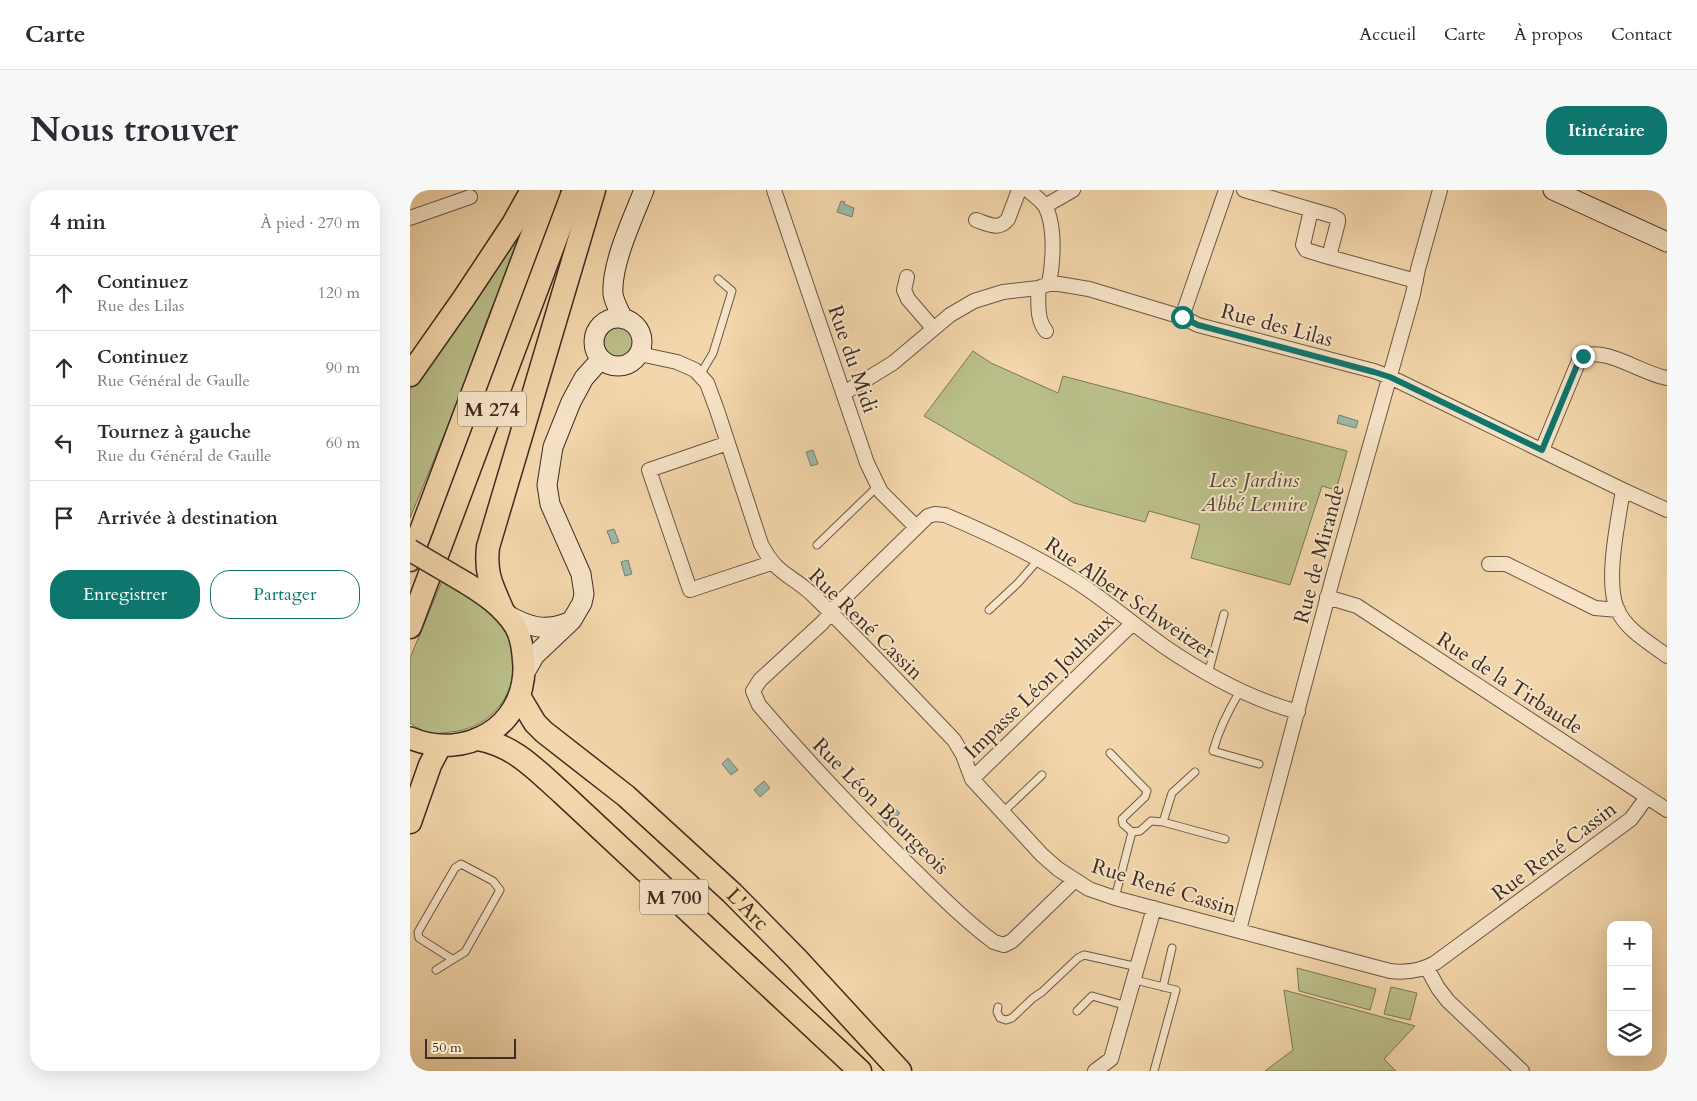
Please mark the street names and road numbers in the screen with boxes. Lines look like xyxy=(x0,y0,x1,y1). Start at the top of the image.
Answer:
street label: Rue des Lilas xyxy=(1218,297,1336,354)
street label: Rue du Midi xyxy=(821,301,885,417)
road number: M 274 xyxy=(458,392,526,426)
street label: Rue de Mirande xyxy=(1287,481,1352,627)
street label: Rue Albert Schweitzer xyxy=(1039,531,1221,666)
street label: Rue René Cassin xyxy=(802,562,930,687)
street label: Impasse Léon Jouhaux xyxy=(958,607,1121,766)
street label: Rue de la Tirbaude xyxy=(1431,625,1589,742)
street label: Rue Léon Bourgeois xyxy=(806,731,956,881)
street label: Rue René Cassin xyxy=(1486,795,1623,908)
street label: Rue René Cassin xyxy=(1088,852,1240,923)
road number: M 700 xyxy=(640,880,708,914)
street label: L'Arc xyxy=(720,881,775,937)

